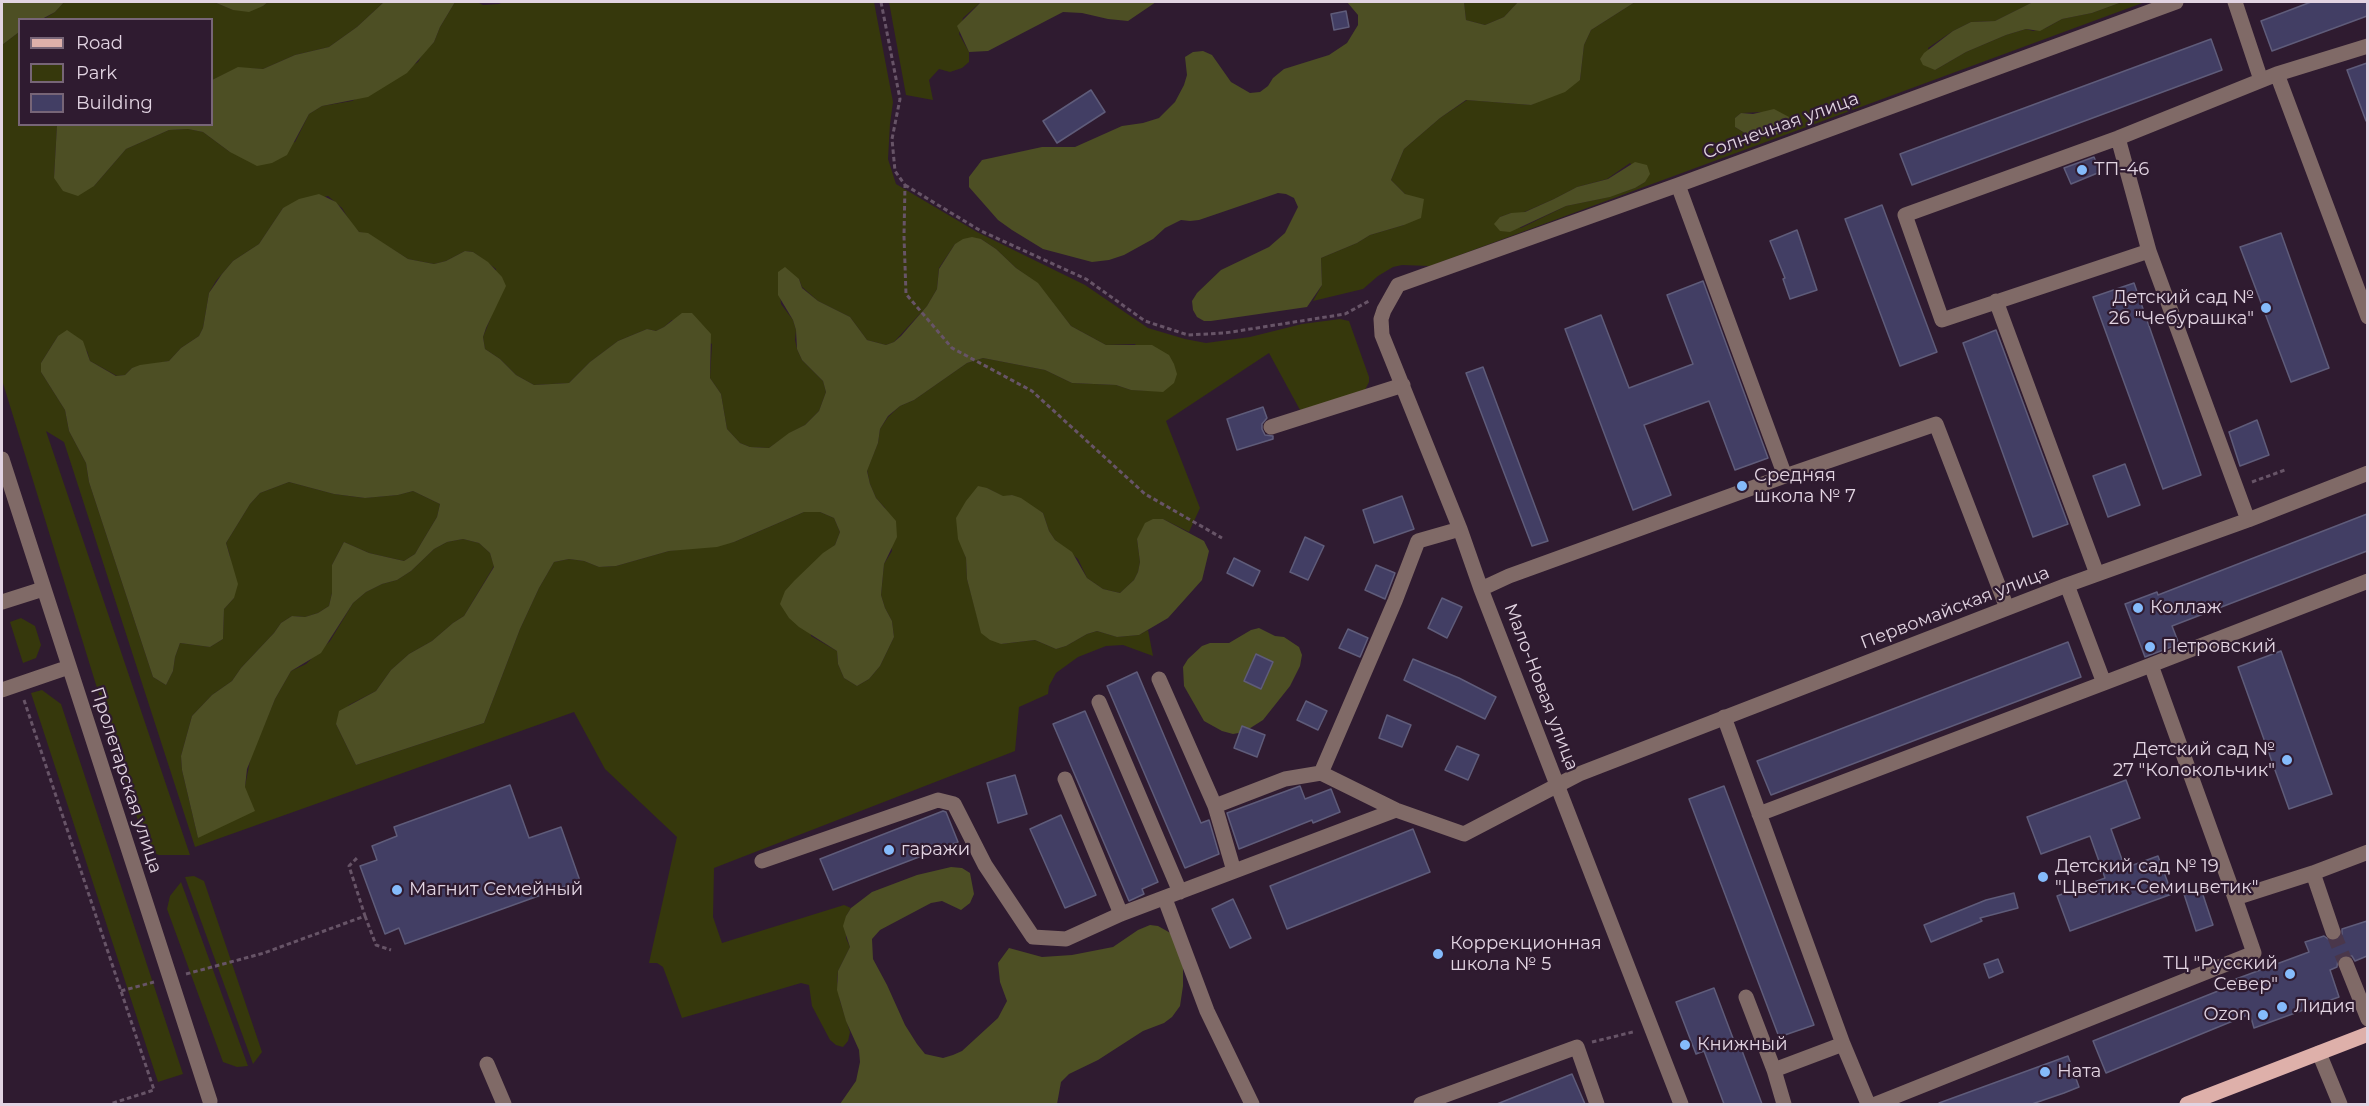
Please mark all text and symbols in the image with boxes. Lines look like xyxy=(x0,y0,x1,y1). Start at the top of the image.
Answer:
legend xyxy=(18,18,213,126)
text: Road xyxy=(76,32,123,54)
text: Park xyxy=(76,62,117,84)
street label: Солнечная улица xyxy=(1700,88,1862,164)
text: Building xyxy=(76,92,153,114)
place label: ТП-46 xyxy=(2094,159,2149,181)
marker: ТП-46 xyxy=(2075,163,2089,177)
place label: Детский сад № 26 "Чебурашка" xyxy=(2109,287,2254,330)
marker: Детский сад № 26 "Чебурашка" xyxy=(2259,301,2273,315)
place label: Средняя школа № 7 xyxy=(1754,465,1856,508)
marker: Средняя школа № 7 xyxy=(1735,479,1749,493)
street label: Первомайская улица xyxy=(1858,562,2052,654)
place label: Коллаж xyxy=(2150,597,2222,619)
street label: Мало-Новая улица xyxy=(1499,600,1583,774)
marker: Коллаж xyxy=(2131,601,2145,615)
place label: Петровский xyxy=(2162,636,2276,658)
marker: Петровский xyxy=(2143,640,2157,654)
street label: Пролетарская улица xyxy=(86,684,166,876)
place label: Детский сад № 27 "Колокольчик" xyxy=(2113,739,2275,782)
marker: Детский сад № 27 "Колокольчик" xyxy=(2280,753,2294,767)
place label: гаражи xyxy=(901,839,970,861)
marker: гаражи xyxy=(882,843,896,857)
place label: Детский сад № 19 "Цветик-Семицветик" xyxy=(2055,856,2258,898)
marker: Детский сад № 19 "Цветик-Семицветик" xyxy=(2036,870,2050,884)
place label: Магнит Семейный xyxy=(409,879,583,901)
marker: Магнит Семейный xyxy=(390,883,404,897)
place label: Коррекционная школа № 5 xyxy=(1450,933,1602,976)
marker: Коррекционная школа № 5 xyxy=(1431,947,1445,961)
place label: ТЦ "Русский Север" xyxy=(2163,953,2278,996)
marker: ТЦ "Русский Север" xyxy=(2283,967,2297,981)
place label: Лидия xyxy=(2294,996,2356,1018)
marker: Лидия xyxy=(2275,1000,2289,1014)
place label: Ozon xyxy=(2203,1004,2251,1026)
marker: Ozon xyxy=(2256,1008,2270,1022)
place label: Книжный xyxy=(1697,1034,1788,1056)
marker: Книжный xyxy=(1678,1038,1692,1052)
place label: Ната xyxy=(2057,1061,2101,1083)
marker: Ната xyxy=(2038,1065,2052,1079)

